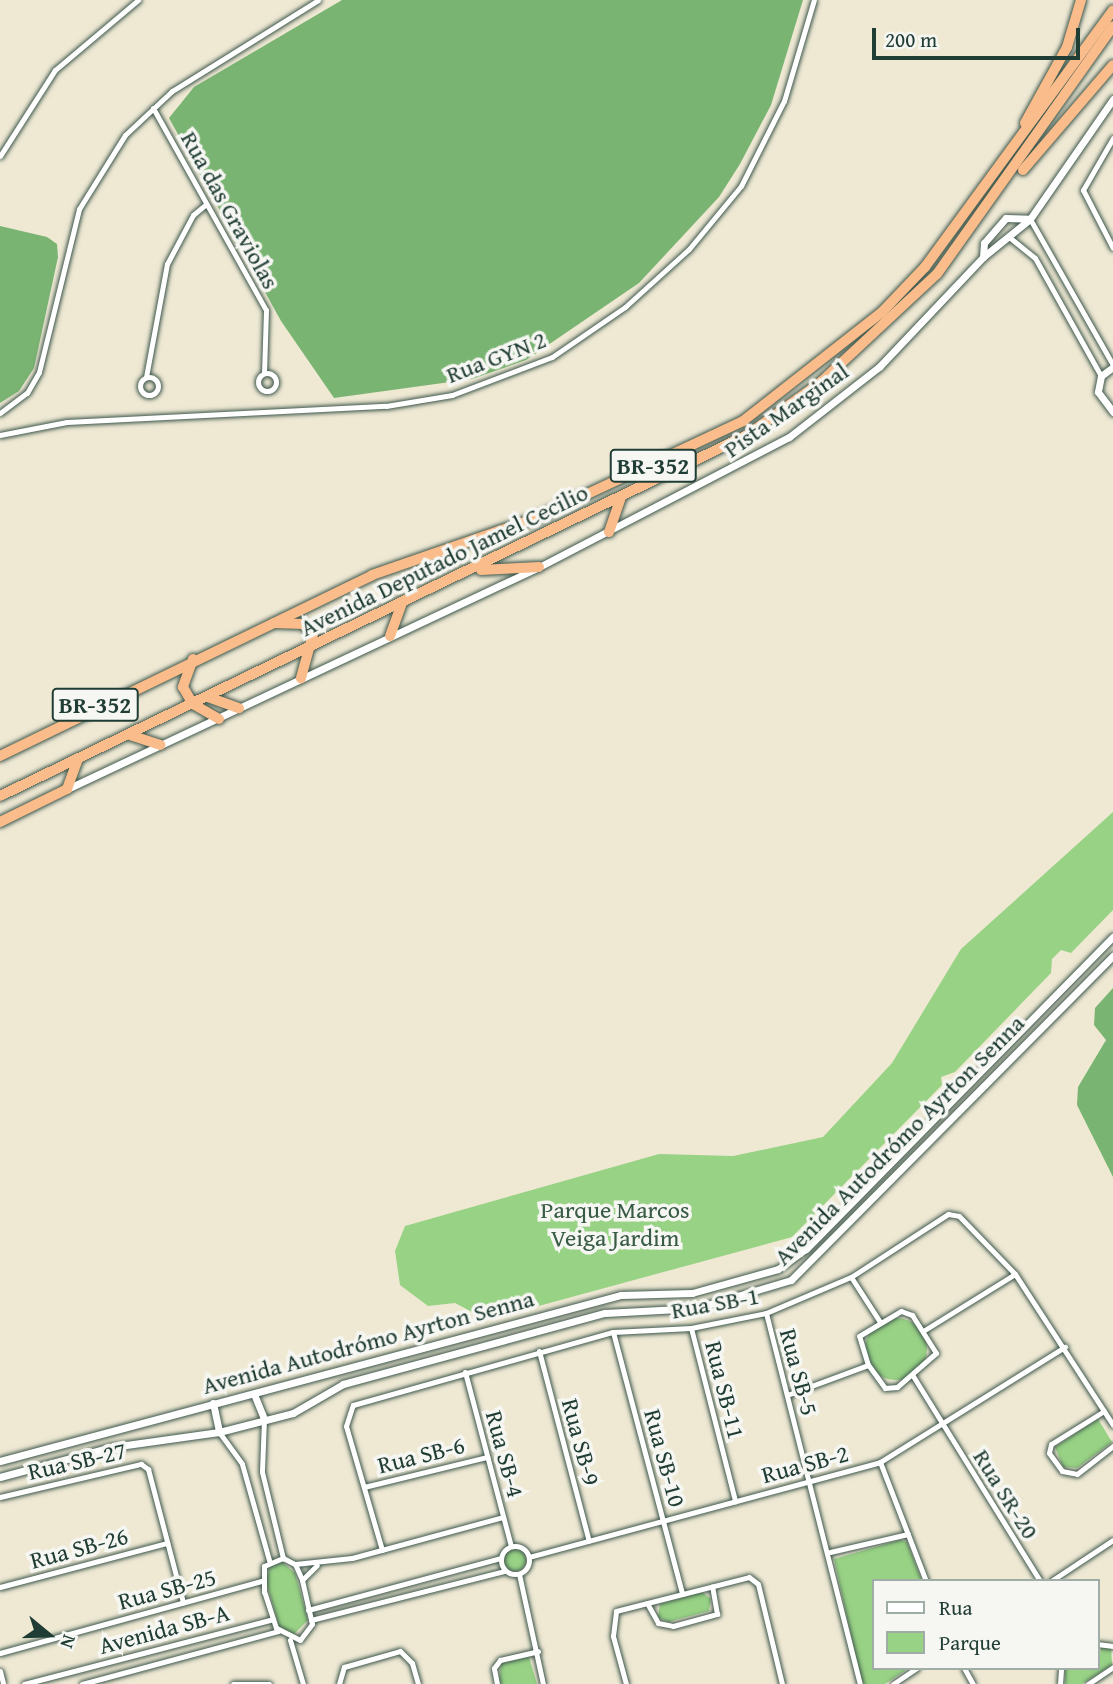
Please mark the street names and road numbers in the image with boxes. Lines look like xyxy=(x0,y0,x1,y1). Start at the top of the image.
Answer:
street label: Rua das Graviolas xyxy=(175,126,285,294)
street label: Rua GYN 2 xyxy=(442,325,550,389)
street label: Pista Marginal xyxy=(718,357,854,463)
road number: BR-352 xyxy=(609,446,697,486)
street label: Avenida Deputado Jamel Cecilio xyxy=(295,478,593,642)
road number: BR-352 xyxy=(51,685,139,724)
street label: Avenida Autodrómo Ayrton Senna xyxy=(768,1009,1030,1271)
street label: Rua SB-1 xyxy=(669,1281,761,1325)
street label: Avenida Autodrómo Ayrton Senna xyxy=(199,1284,537,1400)
street label: Rua SB-5 xyxy=(774,1326,824,1418)
street label: Rua SB-11 xyxy=(699,1338,751,1442)
street label: Rua SB-9 xyxy=(556,1396,606,1488)
street label: Rua SB-10 xyxy=(638,1406,692,1510)
street label: Rua SB-4 xyxy=(480,1408,530,1500)
street label: Rua SB-6 xyxy=(375,1430,467,1480)
street label: Rua SB-27 xyxy=(25,1436,129,1486)
street label: Rua SB-2 xyxy=(759,1439,851,1489)
street label: Rua SR-20 xyxy=(967,1444,1045,1544)
street label: Rua SB-26 xyxy=(27,1521,131,1575)
street label: Rua SB-25 xyxy=(115,1562,219,1616)
street label: Avenida SB-A xyxy=(96,1598,232,1660)

